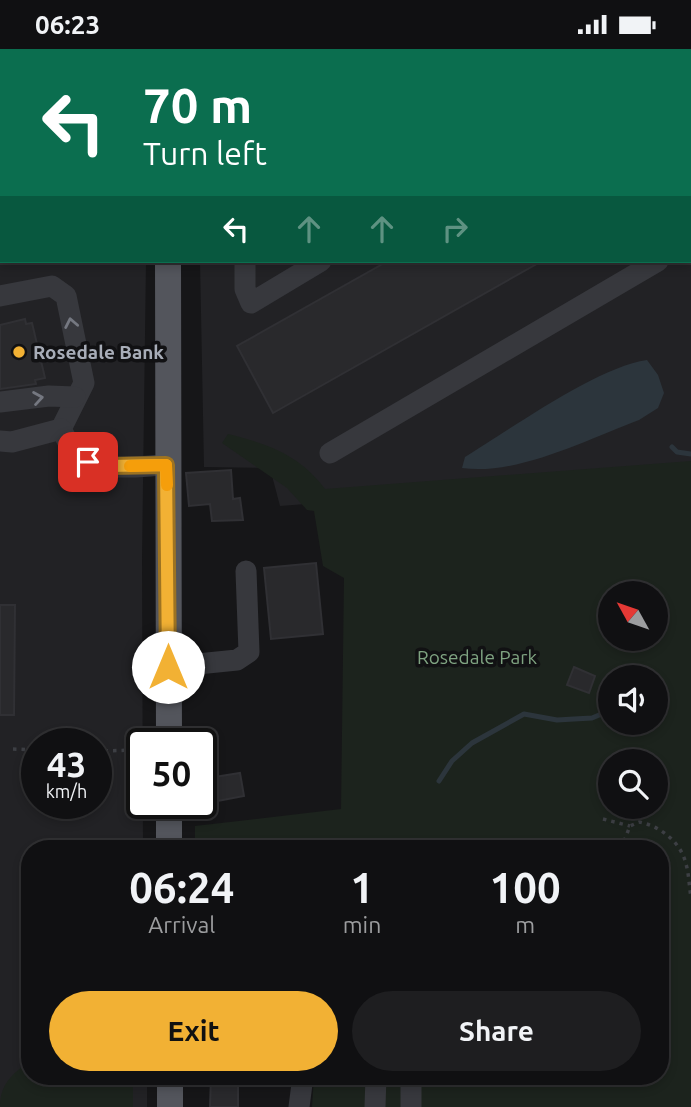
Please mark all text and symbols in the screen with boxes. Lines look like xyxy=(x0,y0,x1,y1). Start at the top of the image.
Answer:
text: 06:23 xyxy=(35,10,100,39)
icon: left xyxy=(28,77,119,168)
text: 70 m xyxy=(143,77,252,132)
text: Turn left xyxy=(143,135,267,171)
icon: left xyxy=(217,210,255,248)
icon: ahead xyxy=(290,210,328,248)
icon: ahead xyxy=(363,210,401,248)
icon: right xyxy=(436,210,474,248)
one-way arrow xyxy=(65,317,80,329)
place label: Rosedale Bank xyxy=(33,341,164,363)
marker: Rosedale Bank xyxy=(11,344,27,360)
one-way arrow xyxy=(32,391,43,406)
pin xyxy=(58,432,118,492)
icon: arrive xyxy=(69,443,107,481)
north arrow xyxy=(598,581,668,651)
map controls xyxy=(598,581,668,819)
position arrow xyxy=(131,630,205,704)
park label: Rosedale Park xyxy=(417,646,537,668)
button: sound xyxy=(598,665,668,735)
speed limit sign: 50 xyxy=(126,728,217,819)
text: 43 xyxy=(47,744,86,784)
button: search xyxy=(598,749,668,819)
text: km/h xyxy=(46,781,87,801)
text: 06:24 xyxy=(129,864,234,911)
text: 1 xyxy=(350,864,374,911)
text: 100 xyxy=(490,864,561,911)
text: Arrival xyxy=(148,912,215,937)
text: min xyxy=(343,912,381,937)
text: m xyxy=(515,912,535,937)
button: Exit xyxy=(49,991,338,1071)
button: Share xyxy=(352,991,641,1071)

